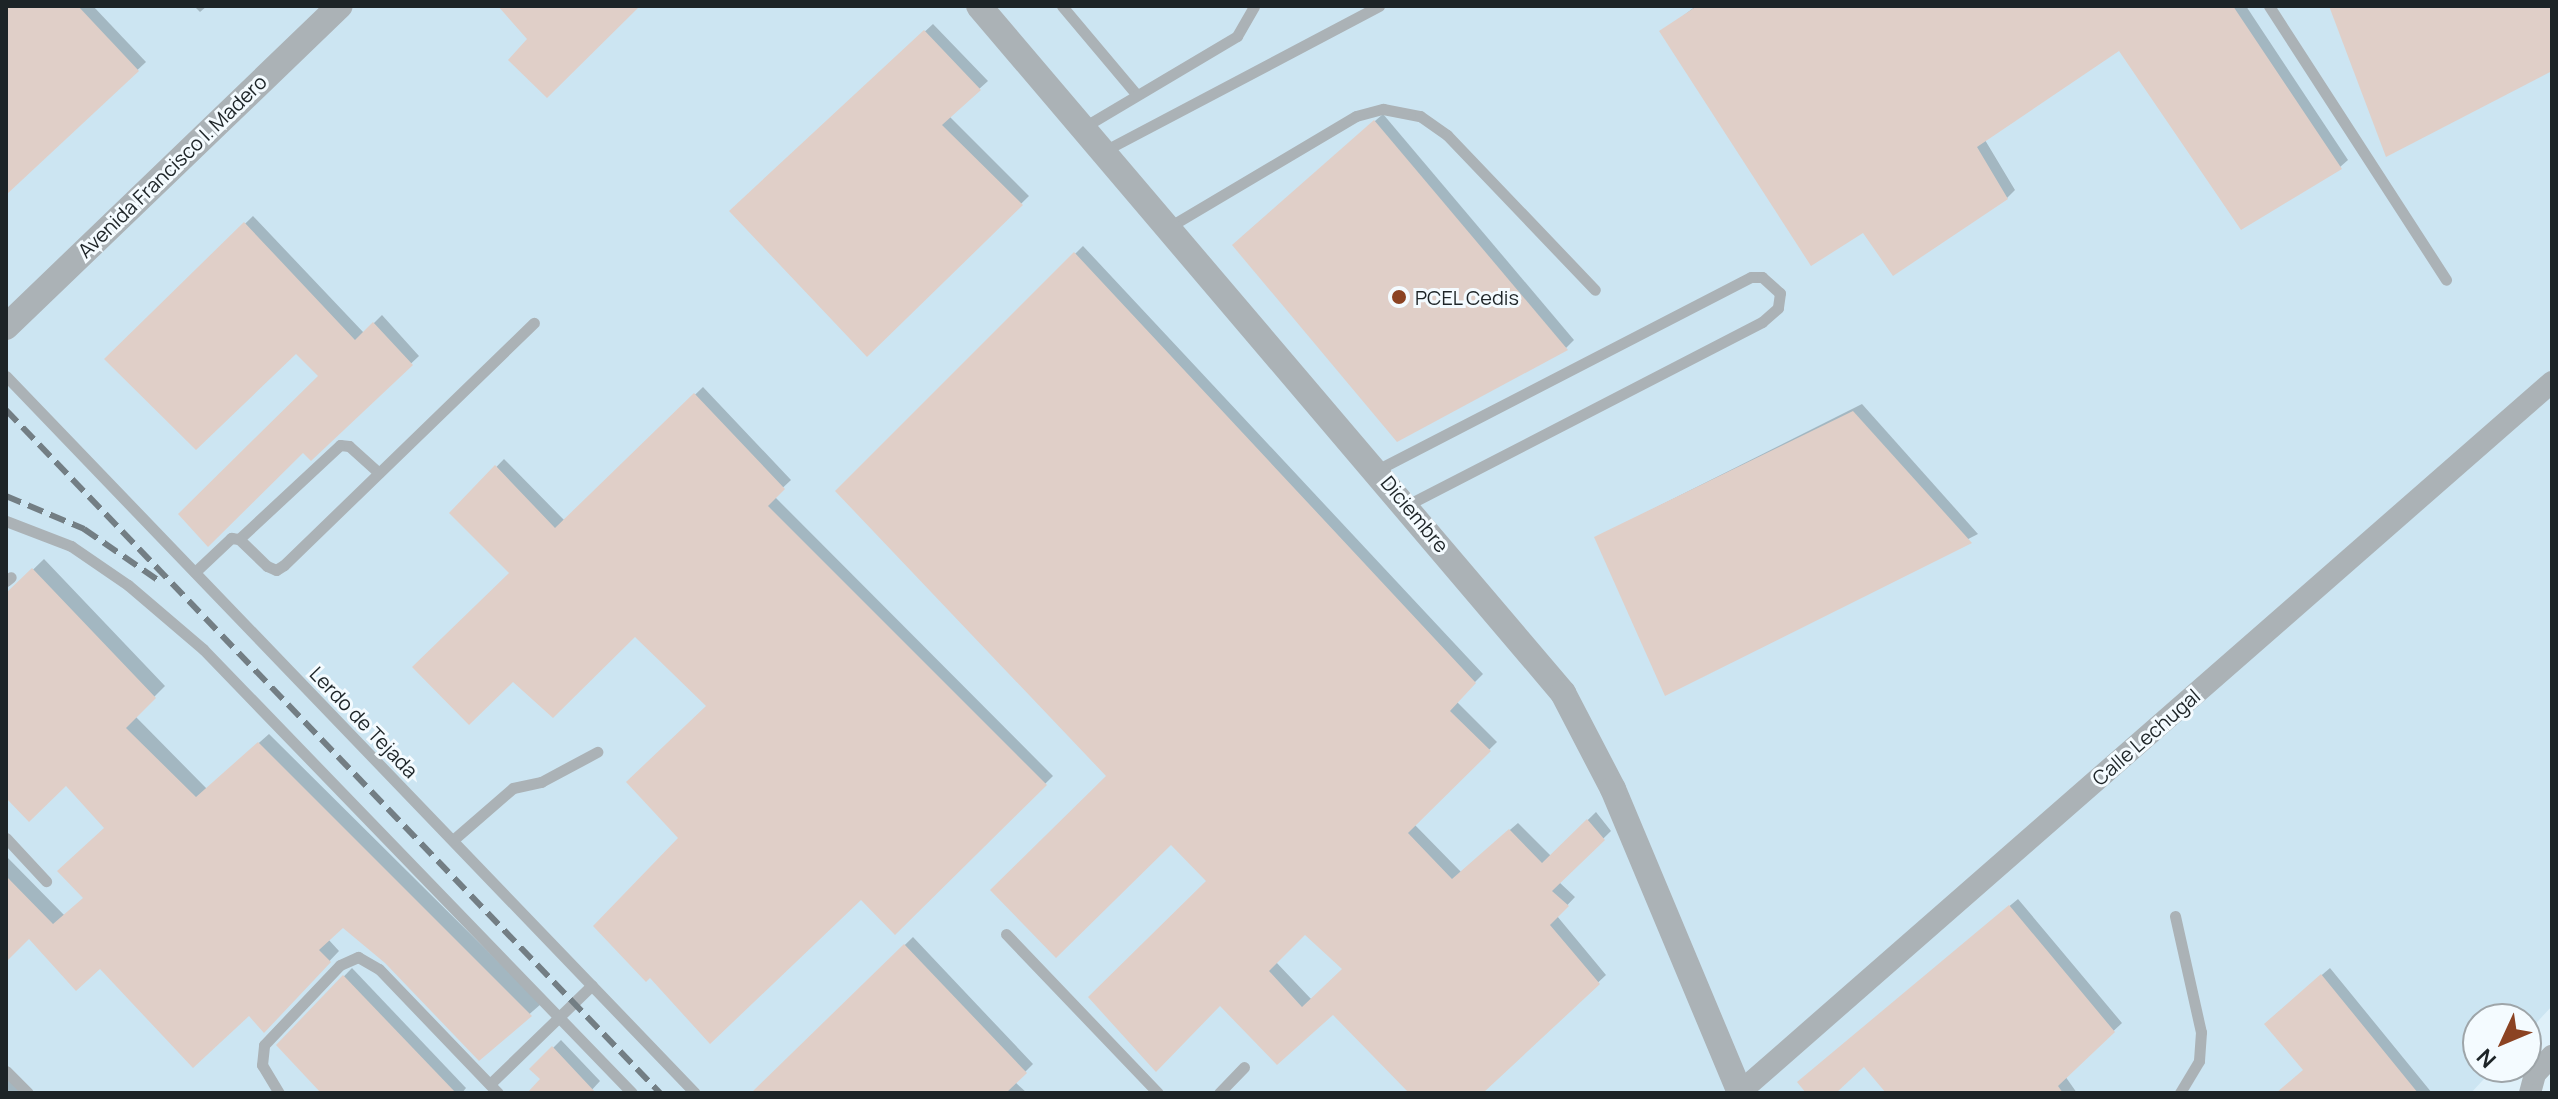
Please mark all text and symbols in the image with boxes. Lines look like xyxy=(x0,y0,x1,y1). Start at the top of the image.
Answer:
street label: Avenida Francisco I. Madero xyxy=(73,70,271,262)
place label: PCEL Cedis xyxy=(1415,285,1520,309)
marker: PCEL Cedis xyxy=(1390,288,1408,306)
street label: Diciembre xyxy=(1376,471,1454,557)
street label: Lerdo de Tejada xyxy=(305,661,423,783)
street label: Calle Lechugal xyxy=(2087,684,2205,790)
north arrow xyxy=(2462,1003,2542,1083)
text: N xyxy=(2470,1042,2502,1074)

